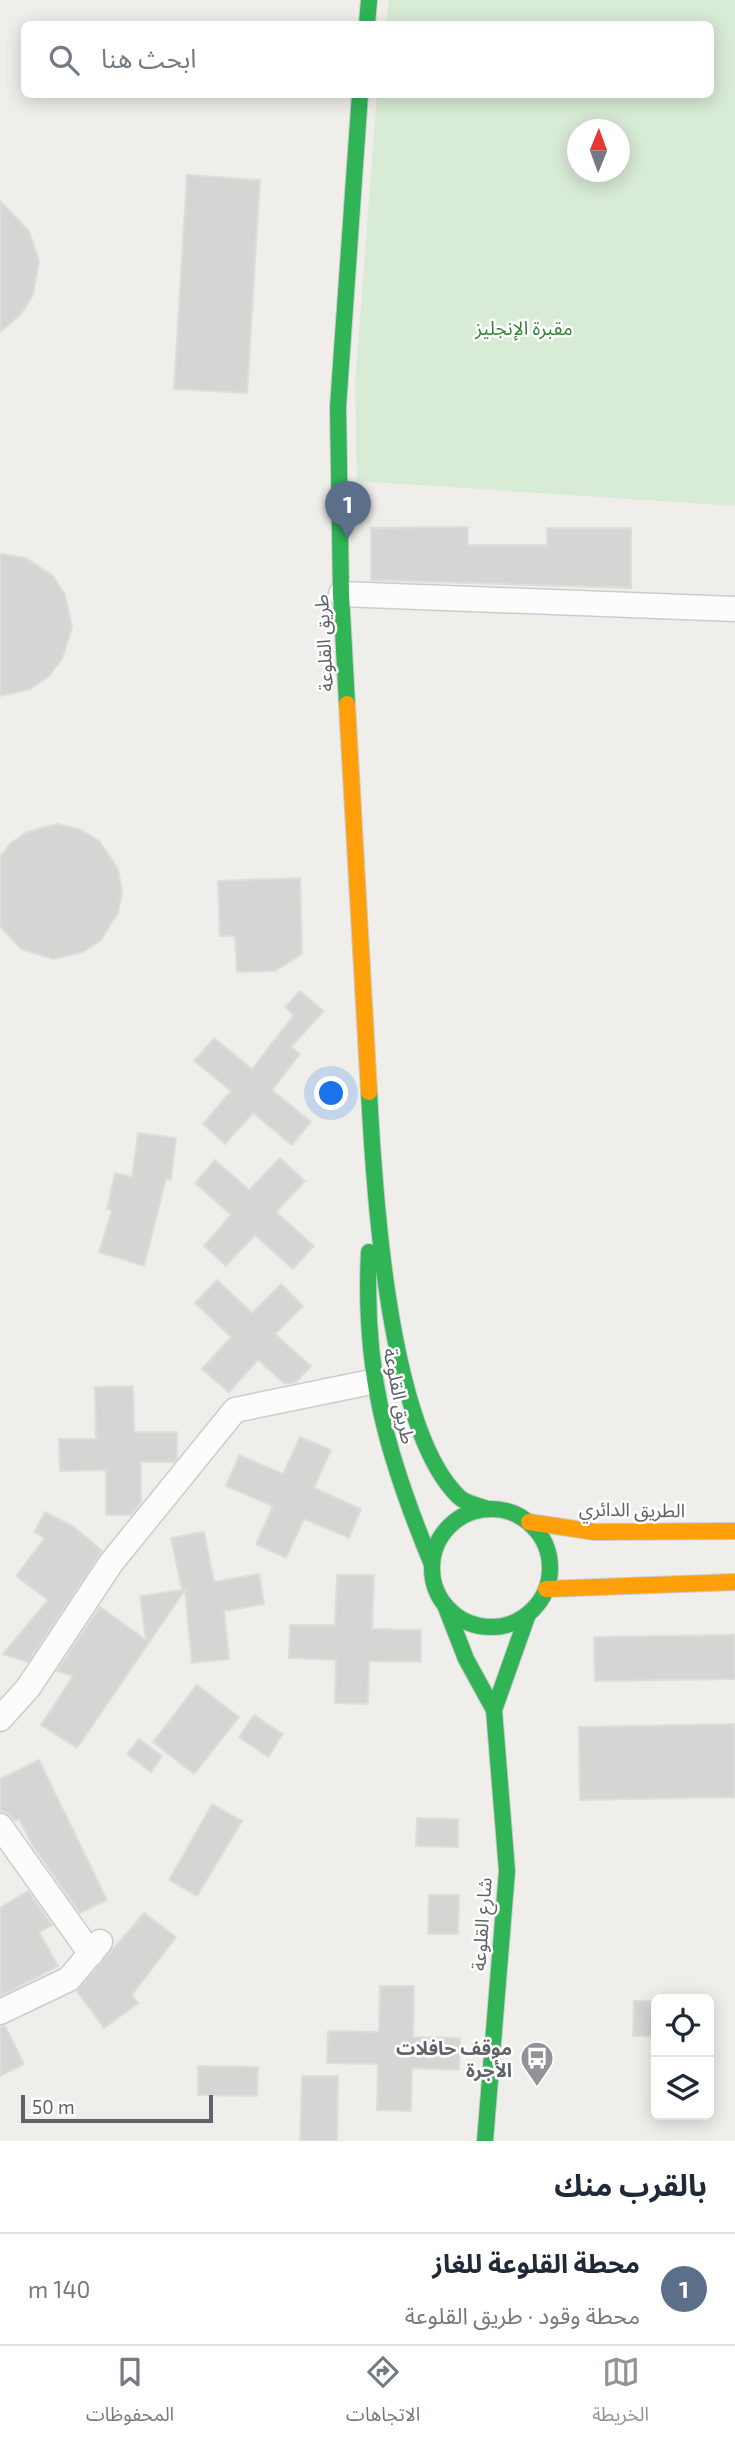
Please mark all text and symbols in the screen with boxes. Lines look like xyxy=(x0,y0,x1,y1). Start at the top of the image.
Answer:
search box xyxy=(21,21,714,98)
icon: search xyxy=(45,41,83,79)
text: ابحث هنا xyxy=(101,42,196,73)
north arrow xyxy=(567,119,630,182)
park label: مقبرة الإنجليز xyxy=(474,316,573,341)
pin: 1 xyxy=(325,481,371,539)
street label: طريق القلوعة xyxy=(309,594,338,692)
your location xyxy=(314,1076,348,1110)
street label: طريق القلوعة xyxy=(378,1346,421,1446)
street label: الطريق الدائري xyxy=(579,1497,685,1526)
street label: شارع القلوعة xyxy=(466,1877,499,1972)
map controls xyxy=(651,1994,714,2120)
button: locate xyxy=(651,1994,714,2057)
place label: موقف حافلات الأجرة xyxy=(396,2036,512,2082)
bus stop icon: موقف حافلات الأجرة xyxy=(518,2039,556,2088)
button: layers xyxy=(651,2057,714,2120)
scale bar xyxy=(21,2092,214,2124)
text: 50 m xyxy=(32,2095,75,2118)
text: بالقرب منك xyxy=(554,2166,707,2202)
text: محطة القلوعة للغاز xyxy=(432,2247,640,2278)
text: 140 m xyxy=(28,2275,90,2303)
text: 1 xyxy=(679,2275,689,2303)
text: محطة وقود · طريق القلوعة xyxy=(405,2301,640,2329)
tab: المحفوظات xyxy=(86,2353,174,2435)
tab: الاتجاهات xyxy=(346,2353,420,2435)
tab: الخريطة xyxy=(592,2353,649,2435)

